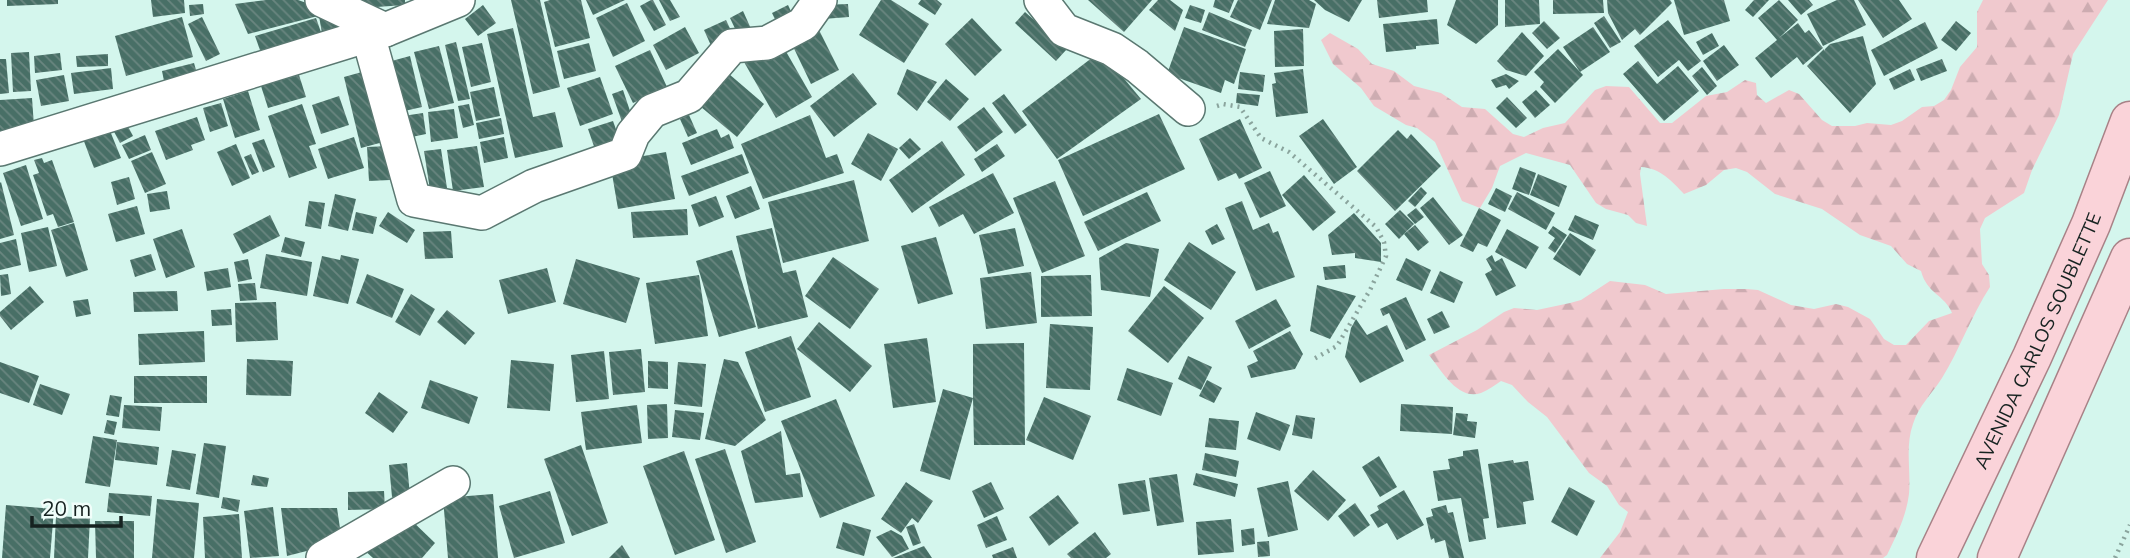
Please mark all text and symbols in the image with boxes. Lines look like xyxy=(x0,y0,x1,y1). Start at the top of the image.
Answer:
street label: AVENIDA CARLOS SOUBLETTE xyxy=(1968,209,2106,473)
scale bar xyxy=(32,484,121,528)
text: 20 m xyxy=(42,495,91,521)

